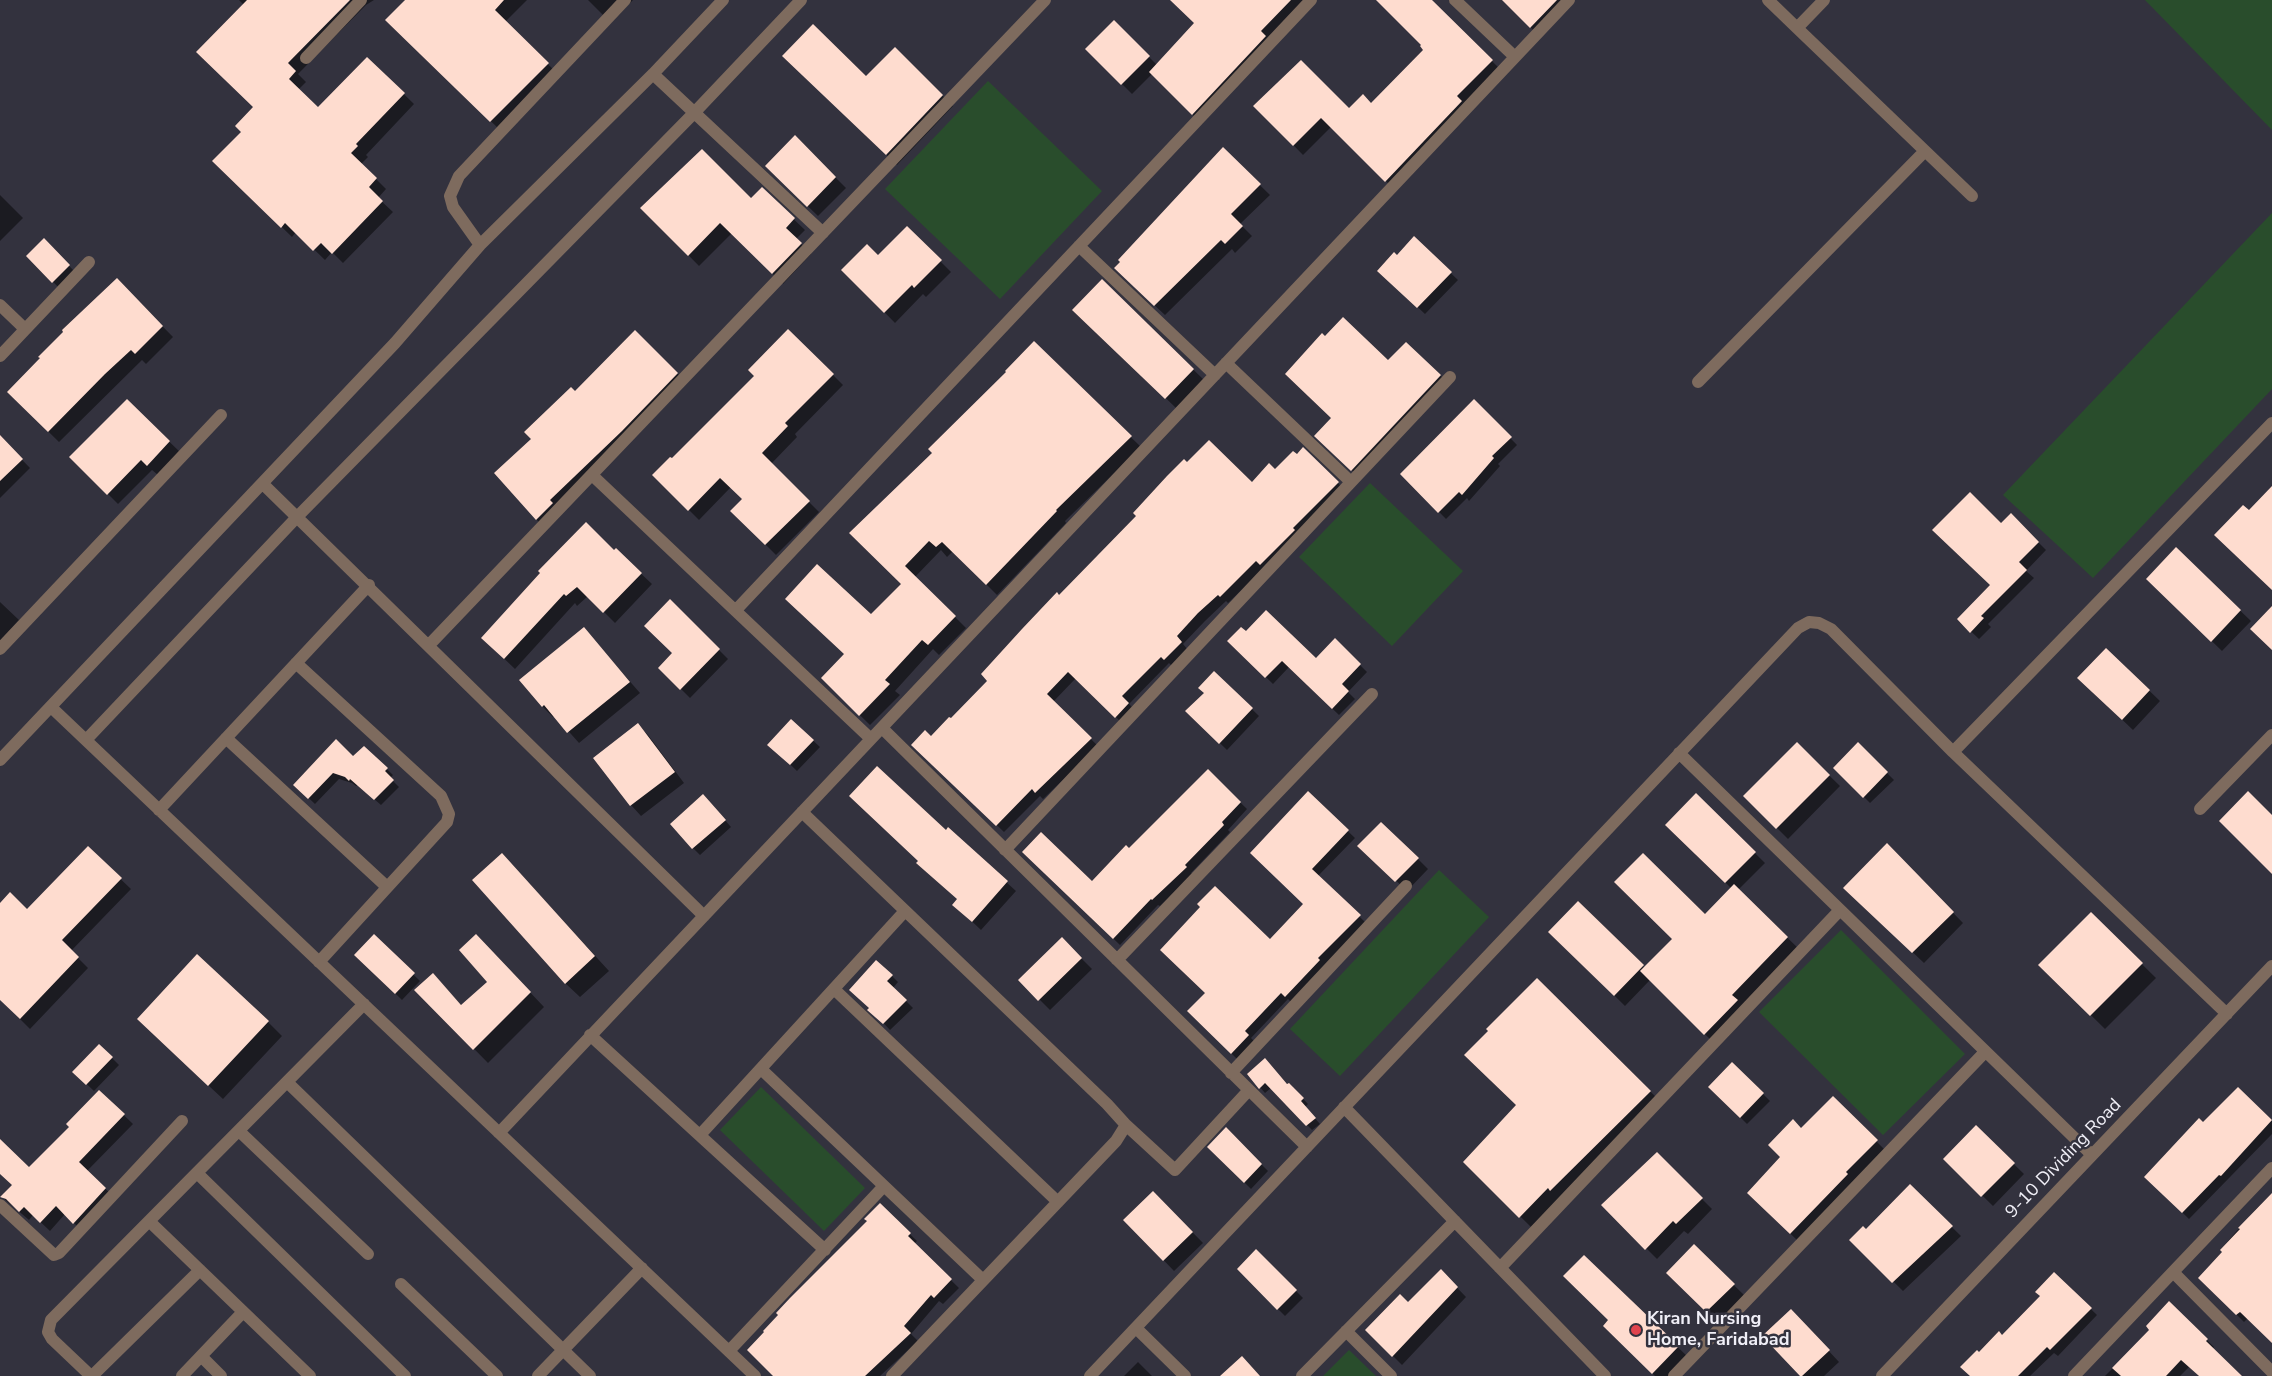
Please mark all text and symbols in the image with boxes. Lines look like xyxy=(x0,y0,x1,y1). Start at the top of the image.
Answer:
street label: 9-10 Dividing Road xyxy=(2001,1095,2127,1223)
place label: Kiran Nursing Home, Faridabad xyxy=(1647,1309,1789,1352)
marker: Kiran Nursing Home, Faridabad xyxy=(1629,1323,1643,1337)

